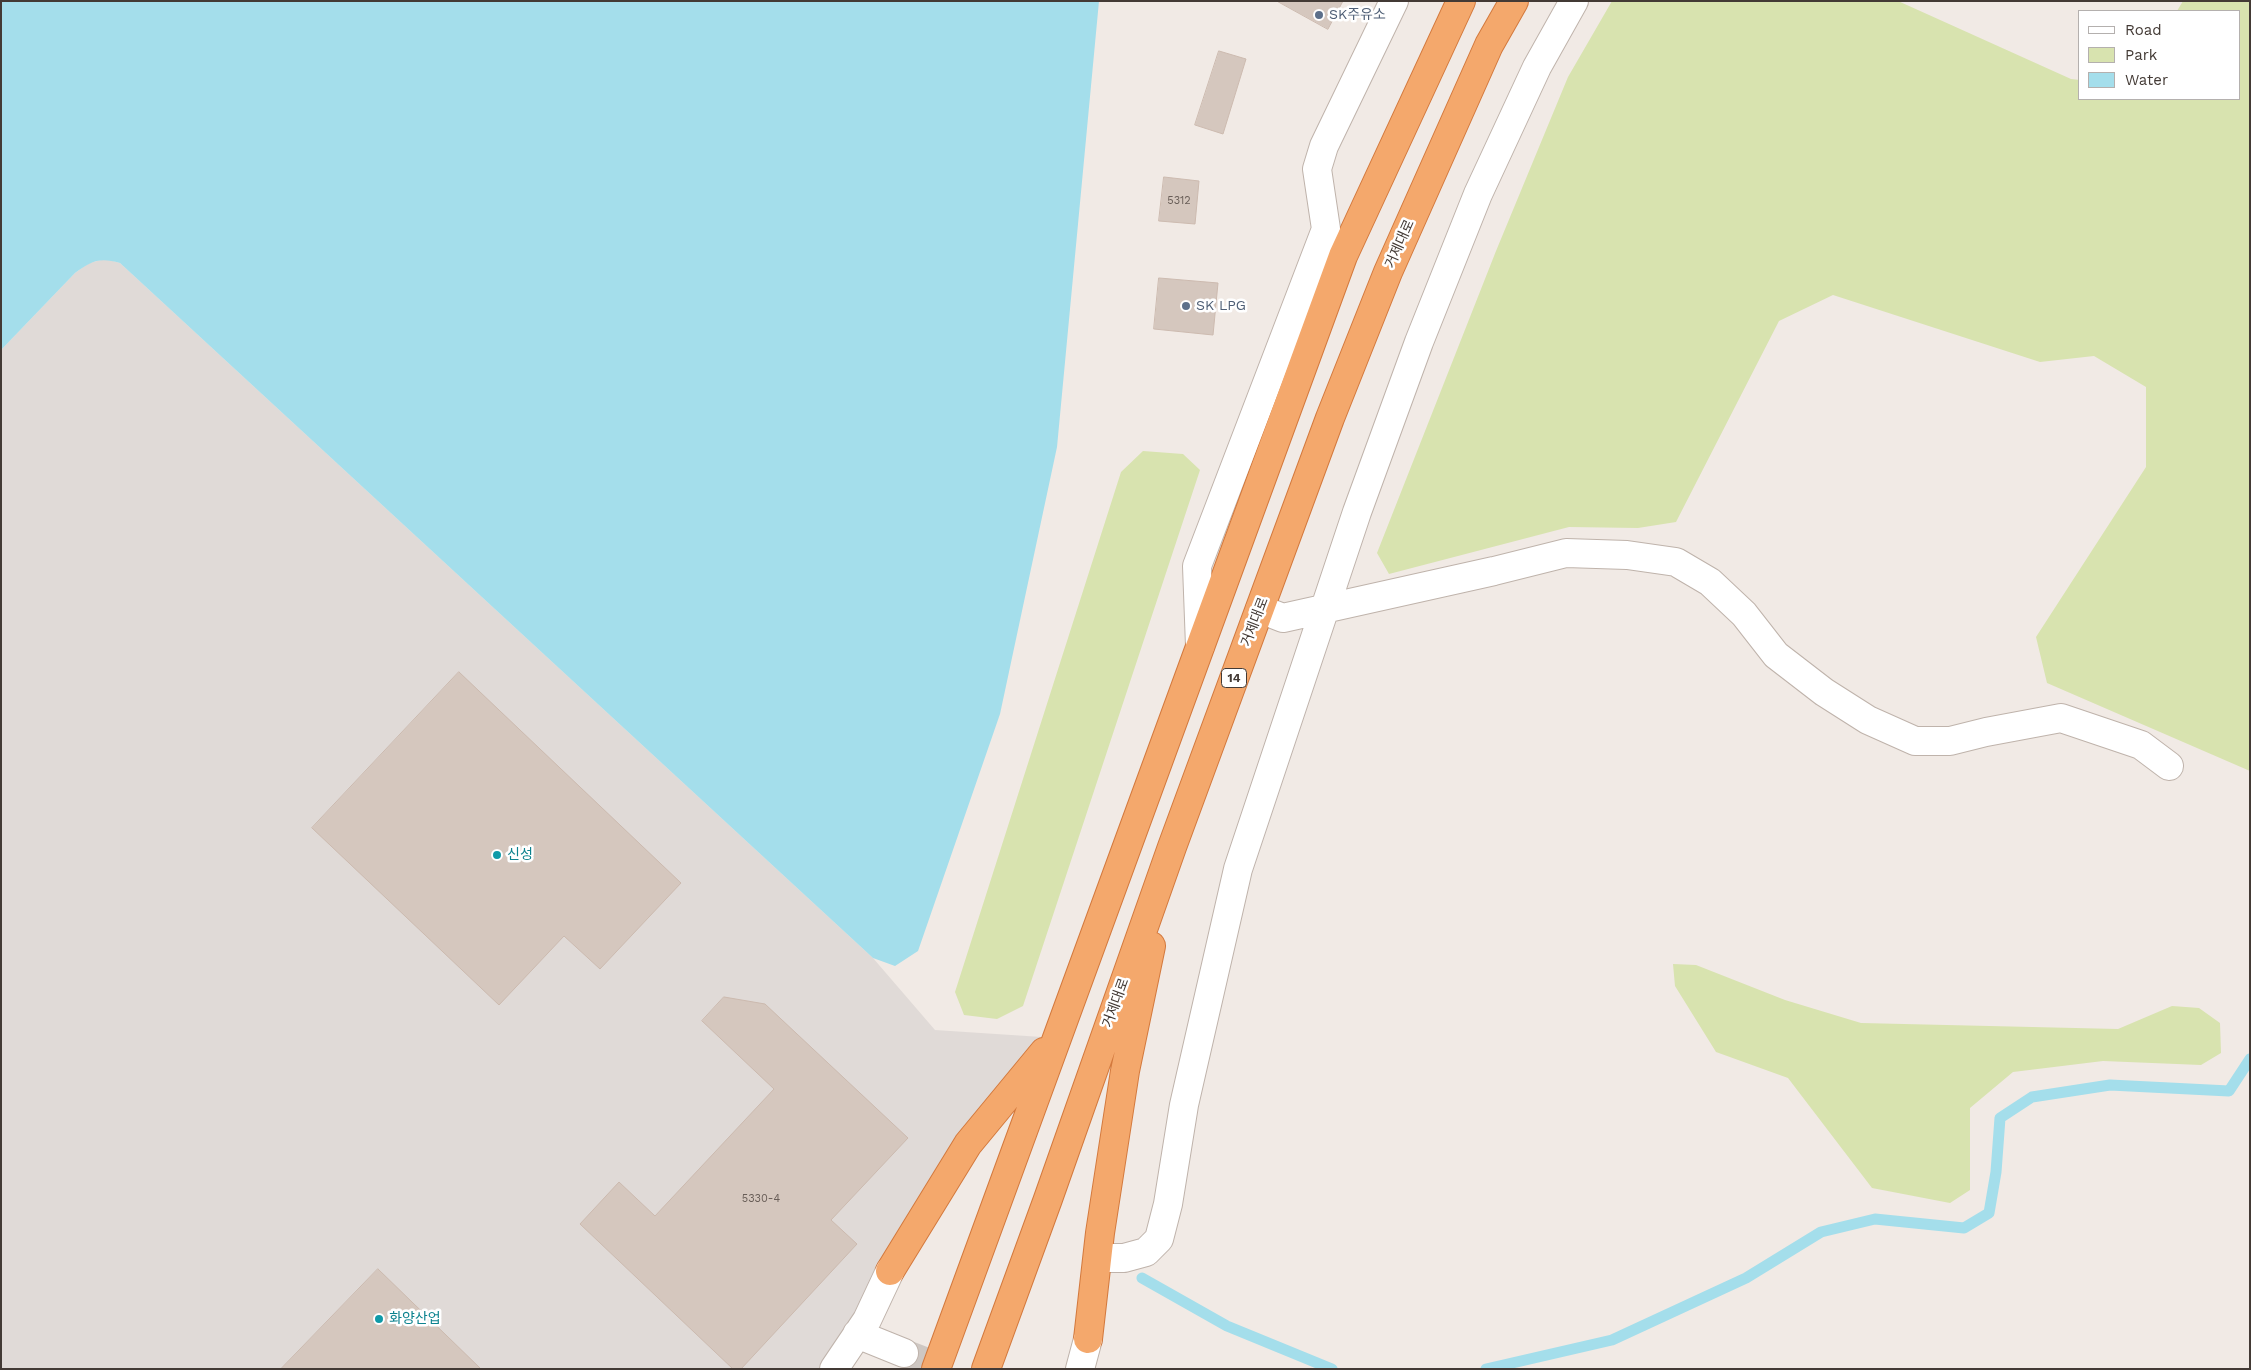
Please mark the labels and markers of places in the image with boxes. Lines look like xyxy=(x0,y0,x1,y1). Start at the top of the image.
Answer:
place label: SK주유소 xyxy=(1329,7,1386,23)
marker: SK주유소 xyxy=(1313,9,1325,21)
place label: SK LPG xyxy=(1196,298,1246,314)
marker: SK LPG xyxy=(1180,300,1192,312)
place label: 신성 xyxy=(507,847,533,863)
marker: 신성 xyxy=(491,849,503,861)
place label: 화양산업 xyxy=(389,1311,441,1327)
marker: 화양산업 xyxy=(373,1313,385,1325)

